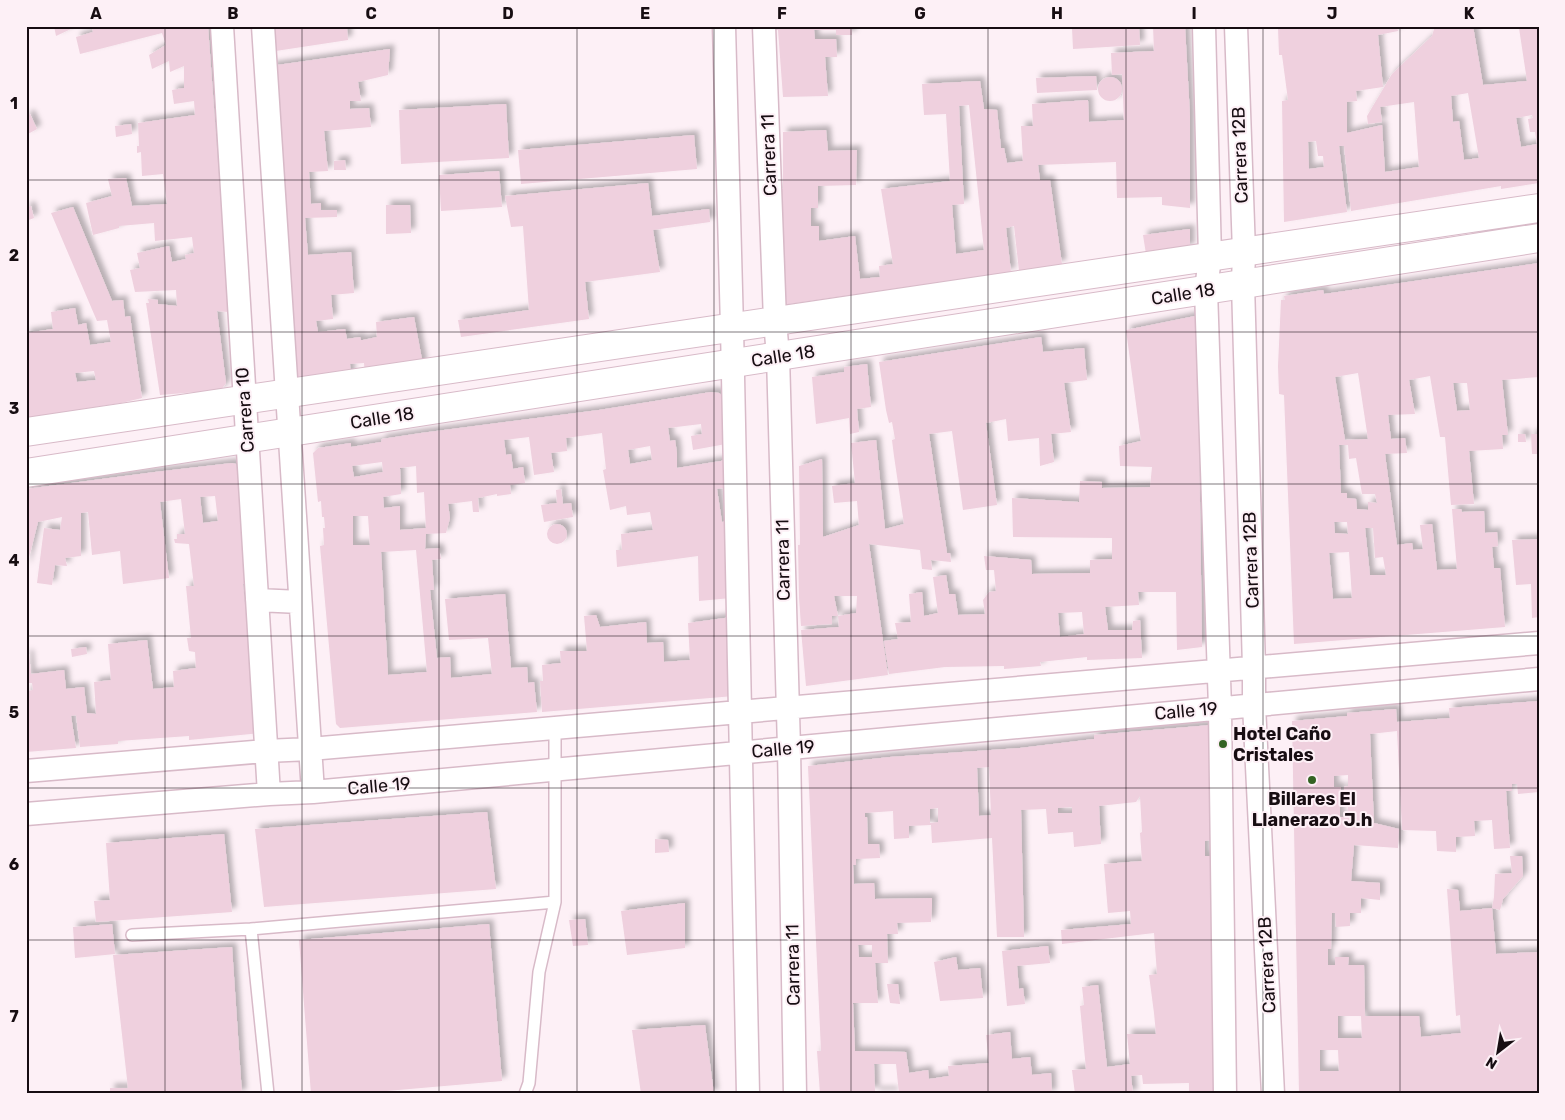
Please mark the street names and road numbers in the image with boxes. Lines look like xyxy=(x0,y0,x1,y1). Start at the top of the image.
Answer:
street label: Carrera 12B xyxy=(1227,106,1253,204)
street label: Carrera 11 xyxy=(757,114,781,196)
street label: Calle 18 xyxy=(1150,278,1216,310)
street label: Calle 18 xyxy=(750,340,816,372)
street label: Carrera 10 xyxy=(231,366,259,454)
street label: Calle 18 xyxy=(349,402,415,434)
street label: Carrera 12B xyxy=(1238,511,1264,609)
street label: Carrera 11 xyxy=(771,519,795,601)
street label: Calle 19 xyxy=(1153,697,1219,725)
street label: Calle 19 xyxy=(750,735,816,763)
street label: Calle 19 xyxy=(346,772,412,800)
street label: Carrera 12B xyxy=(1253,916,1281,1014)
street label: Carrera 11 xyxy=(781,924,805,1006)

